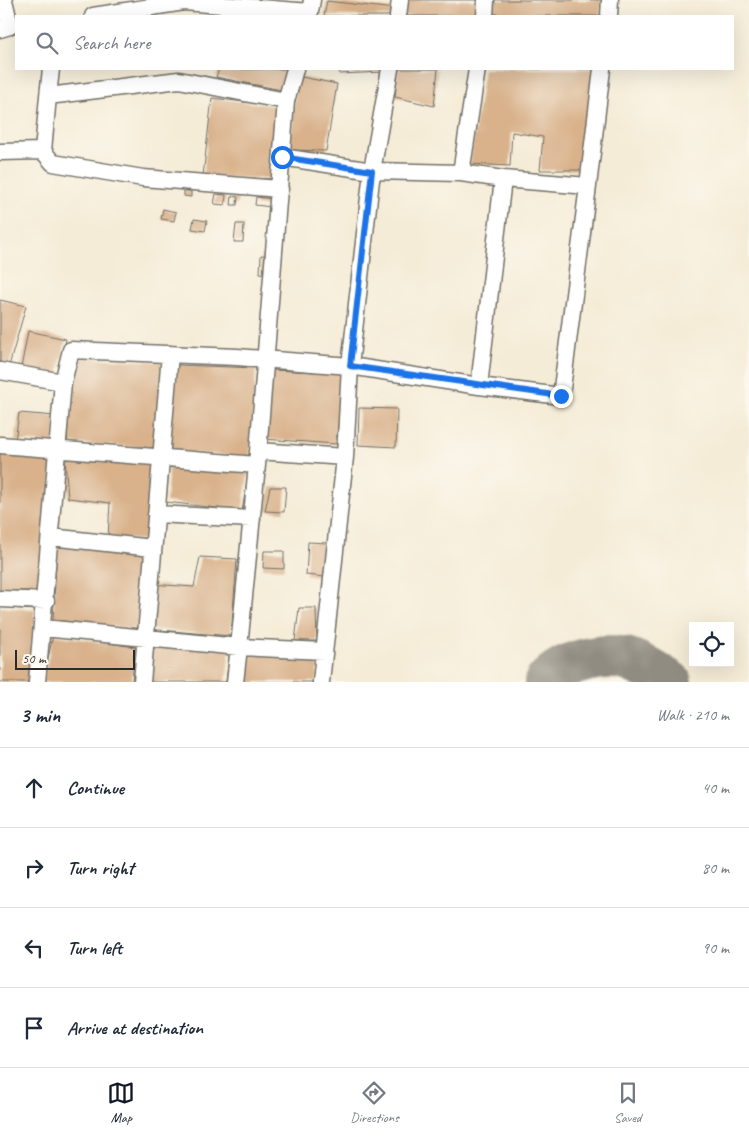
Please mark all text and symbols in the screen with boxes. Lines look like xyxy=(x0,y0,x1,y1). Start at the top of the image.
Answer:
search box xyxy=(15,15,734,70)
icon: search xyxy=(33,29,61,57)
text: Search here xyxy=(73,31,150,55)
route start xyxy=(271,146,294,169)
route end xyxy=(550,385,573,408)
map controls xyxy=(689,622,734,667)
button: locate xyxy=(689,622,734,667)
scale bar xyxy=(15,647,135,670)
text: 50 m xyxy=(22,650,46,667)
text: 3 min xyxy=(20,702,60,728)
text: Walk · 210 m xyxy=(657,705,729,725)
icon: ahead xyxy=(20,774,48,802)
text: Continue xyxy=(67,776,124,800)
text: 40 m xyxy=(702,778,729,798)
icon: right xyxy=(20,854,48,882)
text: Turn right xyxy=(67,856,134,880)
text: 80 m xyxy=(702,858,729,878)
icon: left xyxy=(20,934,48,962)
text: Turn left xyxy=(67,936,122,960)
text: 90 m xyxy=(702,938,729,958)
icon: arrive xyxy=(20,1014,48,1042)
text: Arrive at destination xyxy=(67,1016,203,1040)
tab: Map xyxy=(107,1079,135,1126)
tab: Directions xyxy=(350,1079,399,1126)
tab: Saved xyxy=(614,1079,642,1126)

